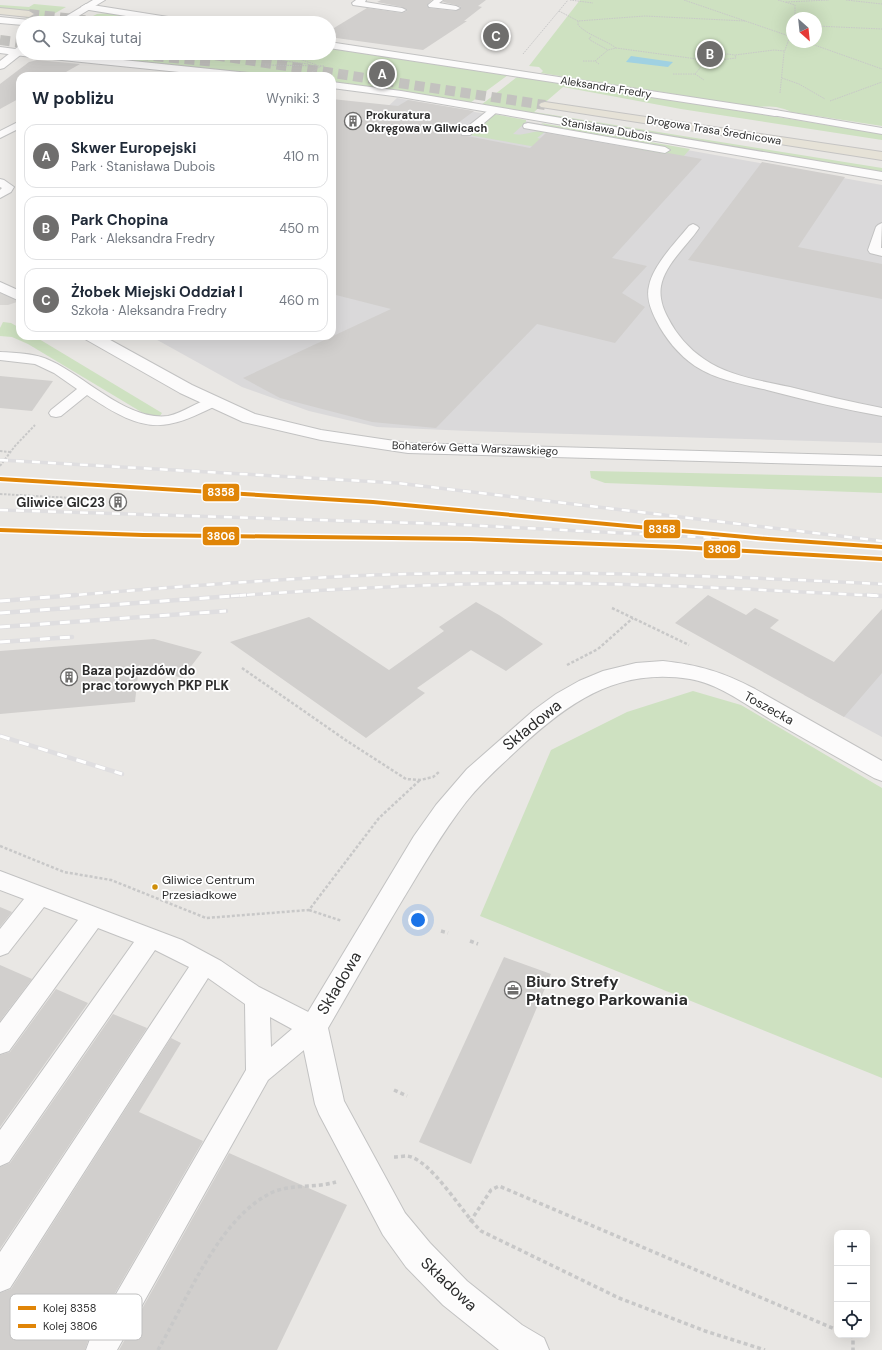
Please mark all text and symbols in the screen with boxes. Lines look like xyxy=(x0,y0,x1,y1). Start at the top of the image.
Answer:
north arrow xyxy=(786,12,822,48)
search box xyxy=(16,16,336,60)
pin: C xyxy=(483,21,509,51)
icon: search xyxy=(30,27,52,49)
text: Szukaj tutaj xyxy=(62,28,142,48)
pin: B xyxy=(697,39,723,69)
pin: A xyxy=(369,59,395,89)
street label: Aleksandra Fredry xyxy=(559,73,653,101)
text: W pobliżu xyxy=(32,87,114,109)
text: Wyniki: 3 xyxy=(266,90,320,107)
place label: Prokuratura Okręgowa w Gliwicach xyxy=(366,108,487,135)
building icon: Prokuratura Okręgowa w Gliwicach xyxy=(343,111,363,131)
street label: Drogowa Trasa Średnicowa xyxy=(646,112,782,148)
street label: Stanisława Dubois xyxy=(560,114,654,144)
text: Skwer Europejski xyxy=(71,138,196,158)
text: A xyxy=(41,148,51,165)
text: 410 m xyxy=(283,148,319,165)
text: Park · Stanisława Dubois xyxy=(71,158,215,175)
text: Park Chopina xyxy=(71,210,168,230)
text: B xyxy=(42,220,50,237)
text: 450 m xyxy=(279,220,319,237)
text: Park · Aleksandra Fredry xyxy=(71,230,215,247)
text: Żłobek Miejski Oddział I xyxy=(71,282,243,302)
text: C xyxy=(41,292,51,309)
text: 460 m xyxy=(279,292,319,309)
text: Szkoła · Aleksandra Fredry xyxy=(71,302,227,319)
street label: Bohaterów Getta Warszawskiego xyxy=(392,438,558,458)
line badge: 8358 xyxy=(202,483,240,502)
text: 8358 xyxy=(207,485,235,499)
building icon: Gliwice GlC23 xyxy=(108,492,128,512)
place label: Gliwice GlC23 xyxy=(16,494,105,511)
line badge: 8358 xyxy=(643,519,681,539)
text: 8358 xyxy=(648,522,676,536)
line badge: 3806 xyxy=(202,526,240,546)
text: 3806 xyxy=(207,529,235,543)
line badge: 3806 xyxy=(703,540,741,559)
text: 3806 xyxy=(708,542,736,556)
place label: Baza pojazdów do prac torowych PKP PLK xyxy=(82,662,229,694)
building icon: Baza pojazdów do prac torowych PKP PLK xyxy=(59,667,79,687)
street label: Toszecka xyxy=(741,687,797,729)
street label: Składowa xyxy=(498,695,566,755)
place label: Gliwice Centrum Przesiadkowe xyxy=(162,872,255,903)
marker: Gliwice Centrum Przesiadkowe xyxy=(150,882,160,892)
your location xyxy=(408,910,428,930)
street label: Składowa xyxy=(312,948,366,1018)
place label: Biuro Strefy Płatnego Parkowania xyxy=(526,971,688,1010)
office icon: Biuro Strefy Płatnego Parkowania xyxy=(503,980,523,1000)
map controls xyxy=(834,1230,870,1338)
button: + xyxy=(834,1230,870,1266)
street label: Składowa xyxy=(416,1252,482,1316)
button: − xyxy=(834,1266,870,1302)
legend xyxy=(10,1294,142,1340)
text: Kolej 8358 xyxy=(43,1301,96,1315)
button: locate xyxy=(834,1302,870,1338)
text: Kolej 3806 xyxy=(43,1319,98,1333)

